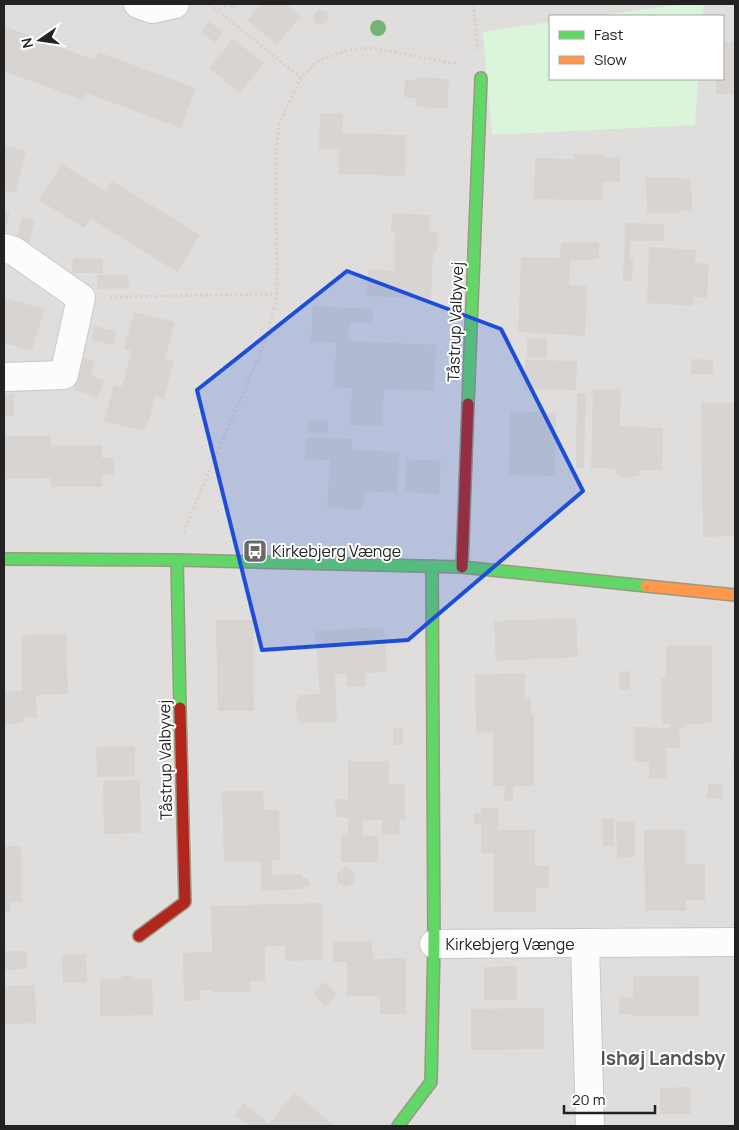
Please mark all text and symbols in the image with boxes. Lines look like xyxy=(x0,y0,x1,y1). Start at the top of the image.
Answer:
north arrow xyxy=(15,15,65,65)
legend xyxy=(549,15,724,80)
text: Fast xyxy=(594,24,623,45)
text: N xyxy=(16,36,37,50)
text: Slow xyxy=(594,49,627,70)
street label: Tåstrup Valbyvej xyxy=(442,262,468,382)
bus stop icon: Kirkebjerg Vænge xyxy=(242,538,268,564)
place label: Kirkebjerg Vænge xyxy=(272,540,401,562)
street label: Tåstrup Valbyvej xyxy=(153,700,177,820)
street label: Kirkebjerg Vænge xyxy=(445,933,575,955)
district label: Ishøj Landsby xyxy=(601,1045,726,1071)
scale bar xyxy=(564,1082,655,1114)
text: 20 m xyxy=(572,1089,605,1110)

